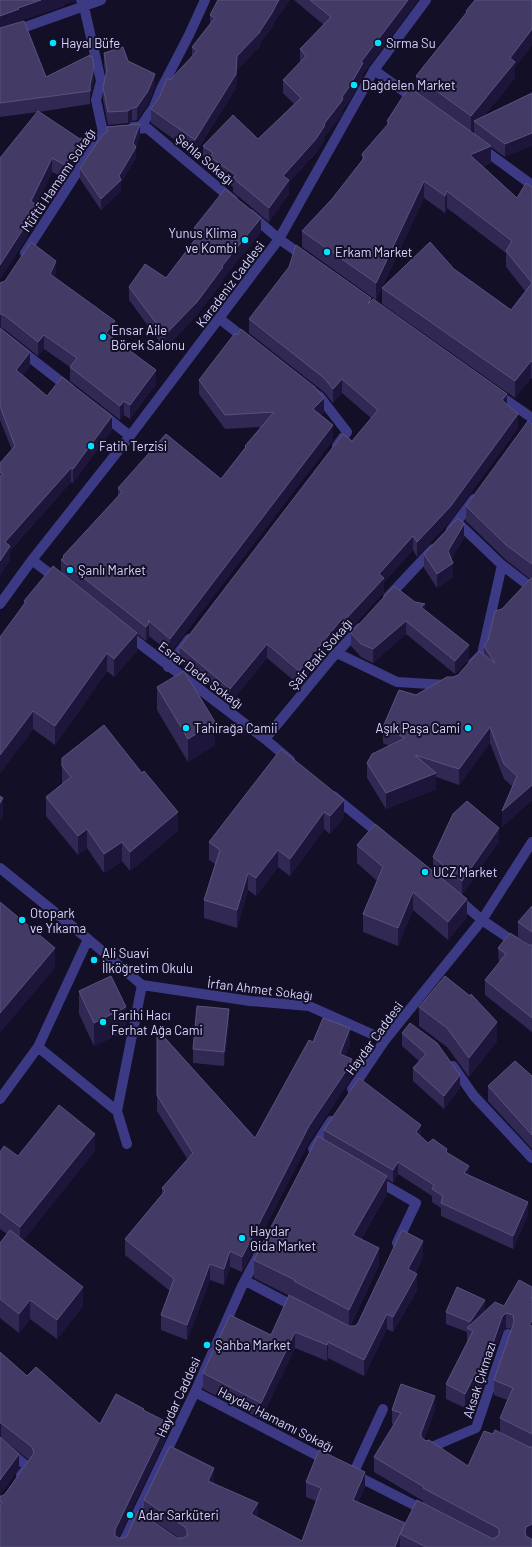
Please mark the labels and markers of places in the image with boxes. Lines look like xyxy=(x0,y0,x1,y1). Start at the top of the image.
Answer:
place label: Hayal Büfe xyxy=(61,35,120,51)
place label: Sırma Su xyxy=(386,35,436,51)
marker: Hayal Büfe xyxy=(48,38,58,48)
marker: Sırma Su xyxy=(373,38,383,48)
place label: Dağdelen Market xyxy=(362,77,456,93)
marker: Dağdelen Market xyxy=(349,80,359,90)
place label: Yunus Klima ve Kombi xyxy=(169,225,237,256)
marker: Yunus Klima ve Kombi xyxy=(240,235,250,245)
place label: Erkam Market xyxy=(335,244,413,260)
marker: Erkam Market xyxy=(322,247,332,257)
place label: Ensar Aile Börek Salonu xyxy=(111,322,185,353)
marker: Ensar Aile Börek Salonu xyxy=(98,332,108,342)
place label: Fatih Terzisi xyxy=(99,438,167,454)
marker: Fatih Terzisi xyxy=(86,441,96,451)
place label: Şanlı Market xyxy=(78,562,146,578)
marker: Şanlı Market xyxy=(65,565,75,575)
place label: Tahirağa Camii xyxy=(194,720,278,736)
place label: Aşık Paşa Cami xyxy=(376,720,460,736)
marker: Tahirağa Camii xyxy=(181,723,191,733)
marker: Aşık Paşa Cami xyxy=(463,723,473,733)
place label: UCZ Market xyxy=(433,864,497,880)
marker: UCZ Market xyxy=(420,867,430,877)
place label: Otopark ve Yıkama xyxy=(30,905,86,936)
marker: Otopark ve Yıkama xyxy=(17,915,27,925)
place label: Ali Suavi İlköğretim Okulu xyxy=(102,945,193,976)
marker: Ali Suavi İlköğretim Okulu xyxy=(89,955,99,965)
place label: Tarihi Hacı Ferhat Ağa Cami xyxy=(111,1007,203,1038)
marker: Tarihi Hacı Ferhat Ağa Cami xyxy=(98,1017,108,1027)
place label: Haydar Gida Market xyxy=(250,1223,316,1254)
marker: Haydar Gida Market xyxy=(237,1233,247,1243)
place label: Şahba Market xyxy=(215,1337,291,1353)
marker: Şahba Market xyxy=(202,1340,212,1350)
place label: Adar Sarküteri xyxy=(138,1507,219,1523)
marker: Adar Sarküteri xyxy=(125,1510,135,1520)

